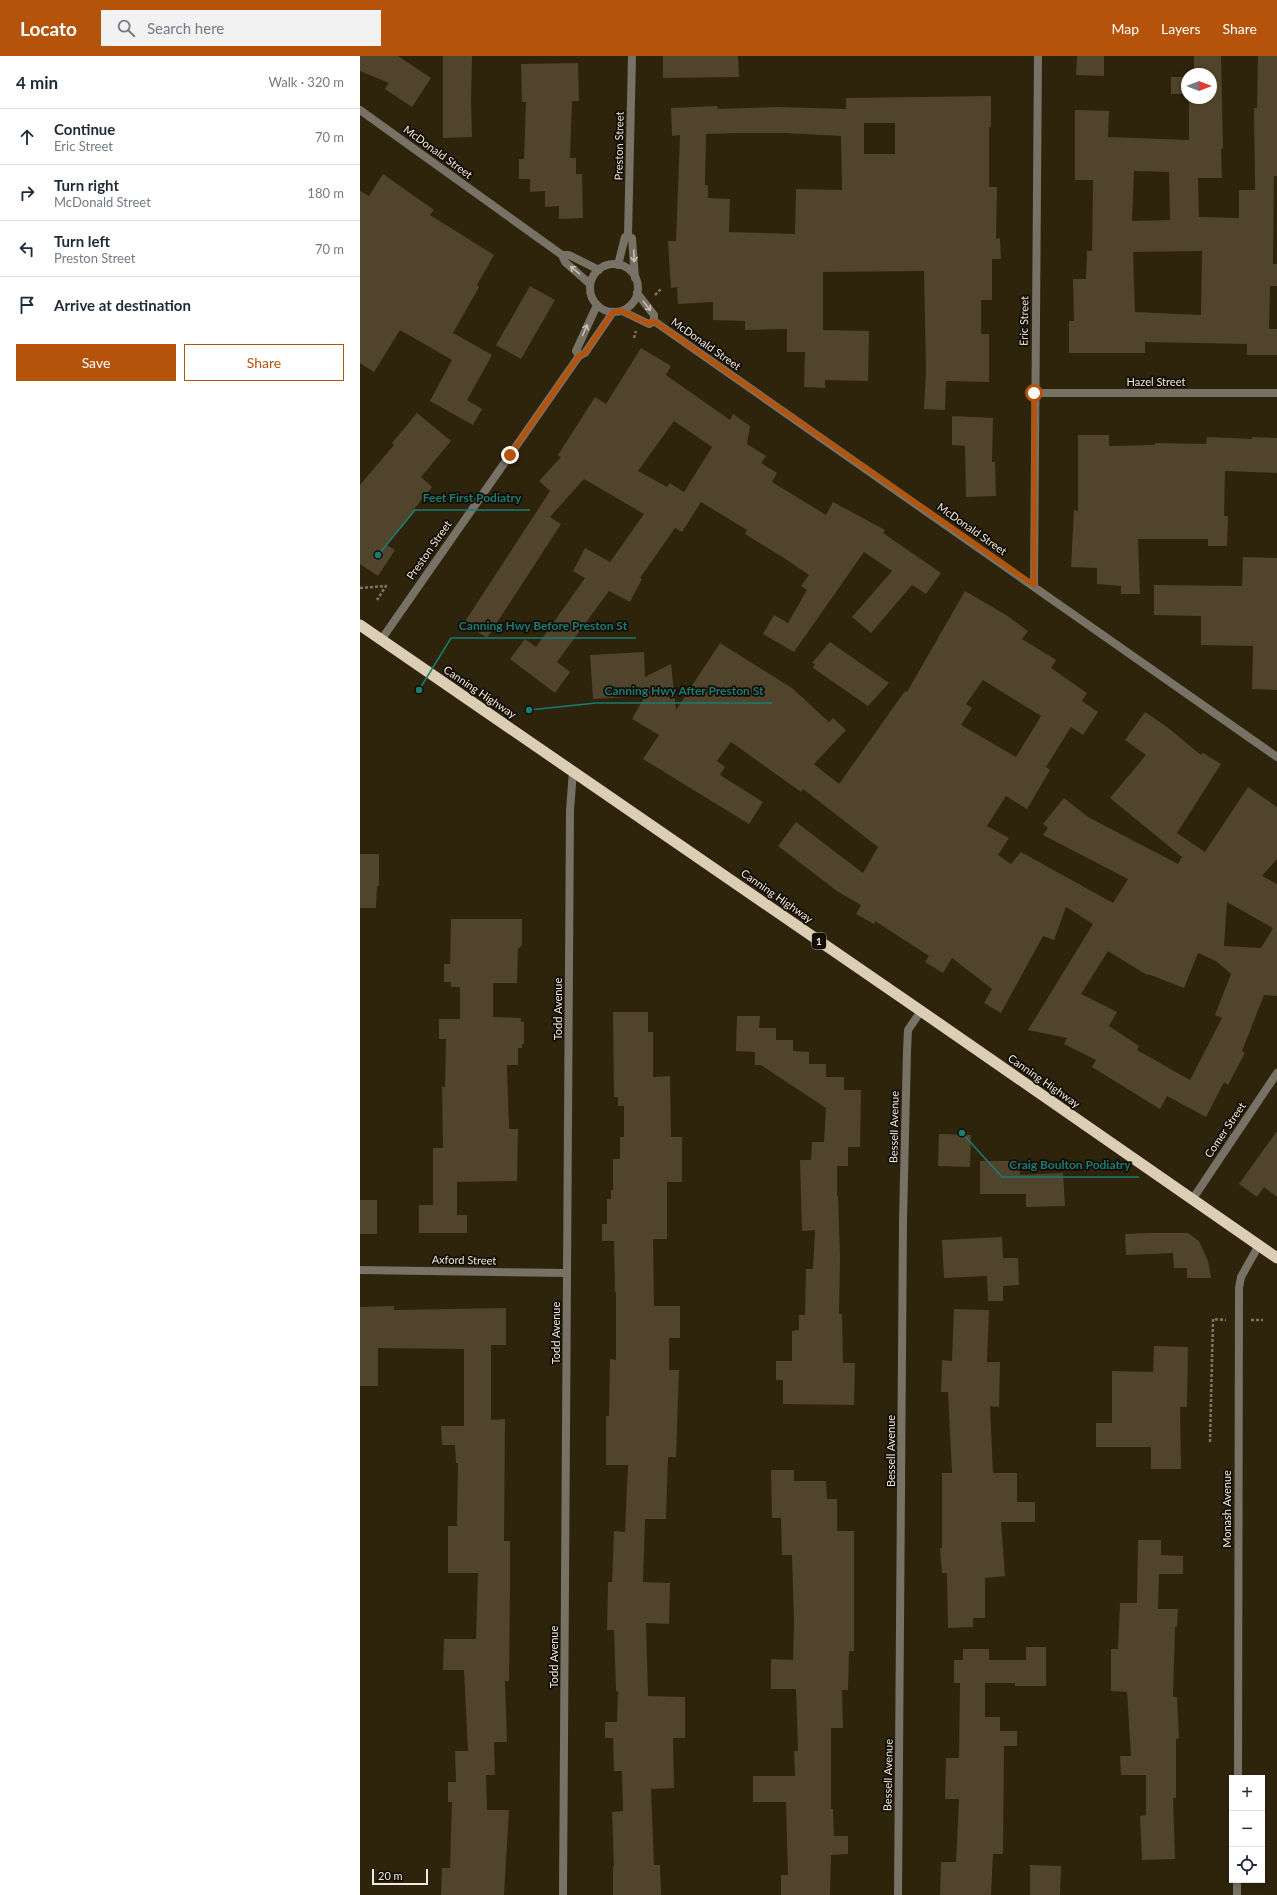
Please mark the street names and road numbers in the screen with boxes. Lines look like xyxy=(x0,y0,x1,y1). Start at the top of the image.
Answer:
street label: Preston Street xyxy=(611,111,626,181)
street label: McDonald Street xyxy=(401,122,475,181)
street label: Eric Street xyxy=(1017,296,1030,346)
street label: McDonald Street xyxy=(669,315,744,372)
street label: Hazel Street xyxy=(1127,375,1185,388)
street label: McDonald Street xyxy=(935,500,1010,557)
street label: Preston Street xyxy=(403,518,454,582)
street label: Canning Highway xyxy=(442,662,519,721)
street label: Canning Highway xyxy=(739,866,816,925)
road number: 1 xyxy=(812,933,826,949)
street label: Todd Avenue xyxy=(551,978,564,1040)
street label: Canning Highway xyxy=(1006,1051,1083,1110)
street label: Bessell Avenue xyxy=(886,1091,901,1163)
street label: Comer Street xyxy=(1201,1100,1248,1160)
street label: Axford Street xyxy=(432,1252,496,1267)
street label: Todd Avenue xyxy=(549,1302,562,1364)
street label: Bessell Avenue xyxy=(884,1415,897,1487)
street label: Monash Avenue xyxy=(1220,1470,1233,1548)
street label: Todd Avenue xyxy=(547,1626,560,1688)
street label: Bessell Avenue xyxy=(880,1739,895,1811)

